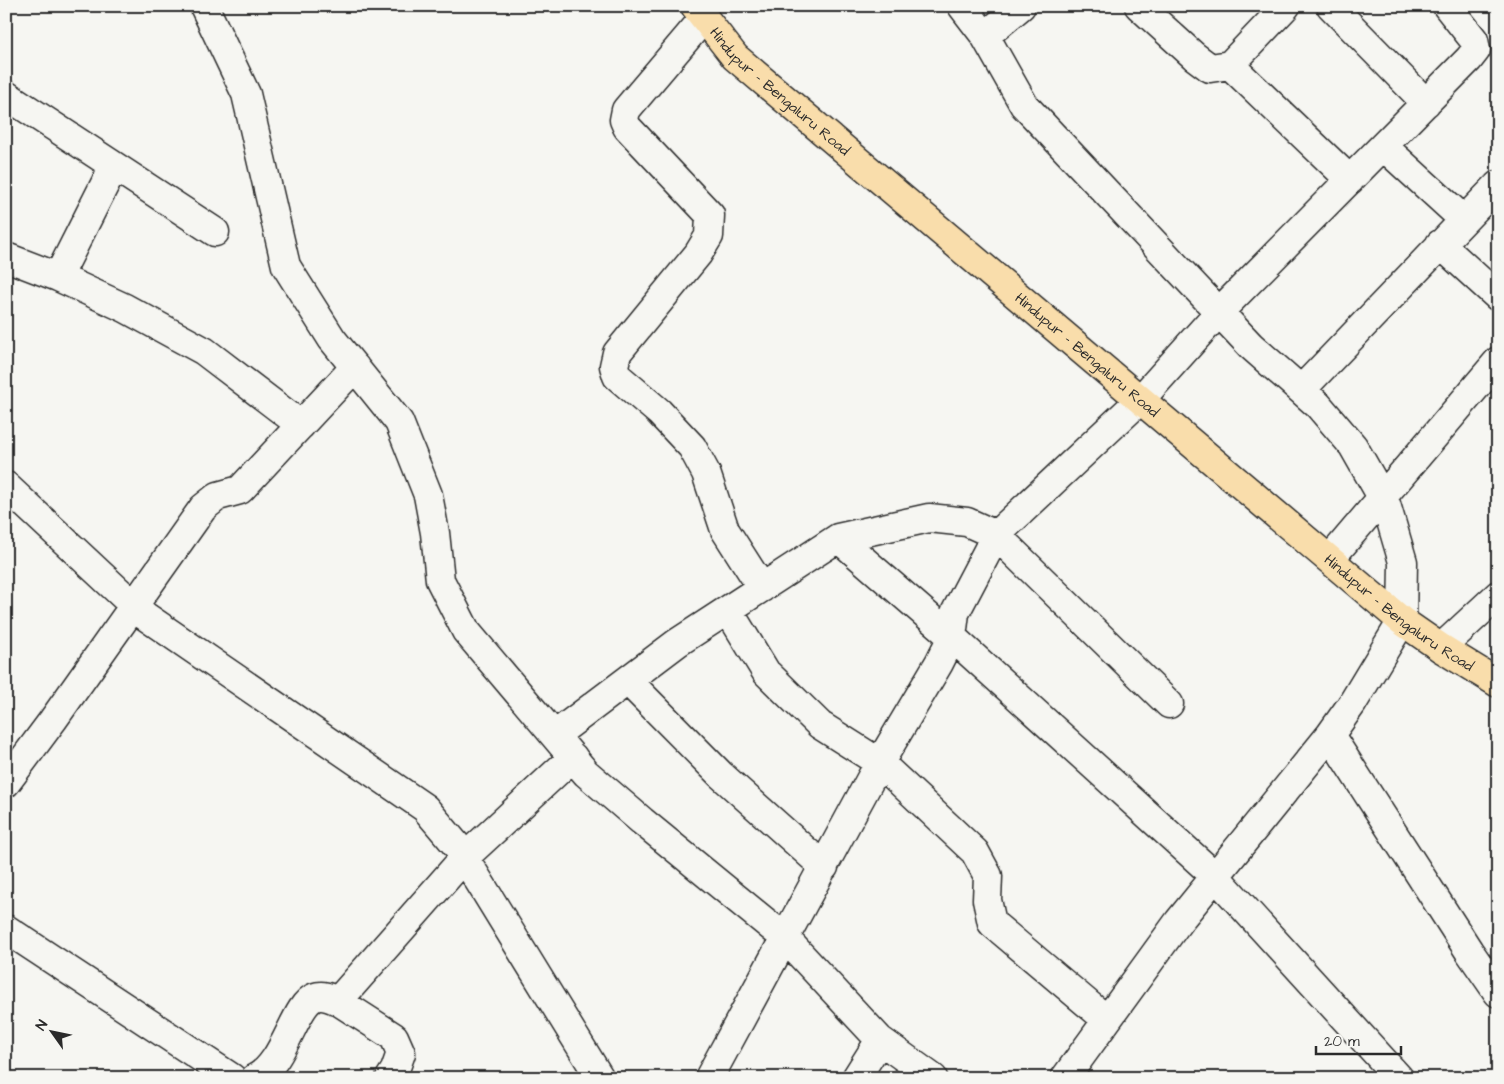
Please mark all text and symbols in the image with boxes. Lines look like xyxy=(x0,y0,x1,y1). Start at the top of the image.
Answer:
street label: Hindupur - Bengaluru Road xyxy=(704,23,855,161)
street label: Hindupur - Bengaluru Road xyxy=(1010,288,1164,423)
street label: Hindupur - Bengaluru Road xyxy=(1319,549,1478,677)
north arrow xyxy=(28,1006,78,1056)
text: N xyxy=(31,1016,53,1035)
scale bar xyxy=(1316,1024,1402,1056)
text: 20 m xyxy=(1324,1031,1360,1052)

